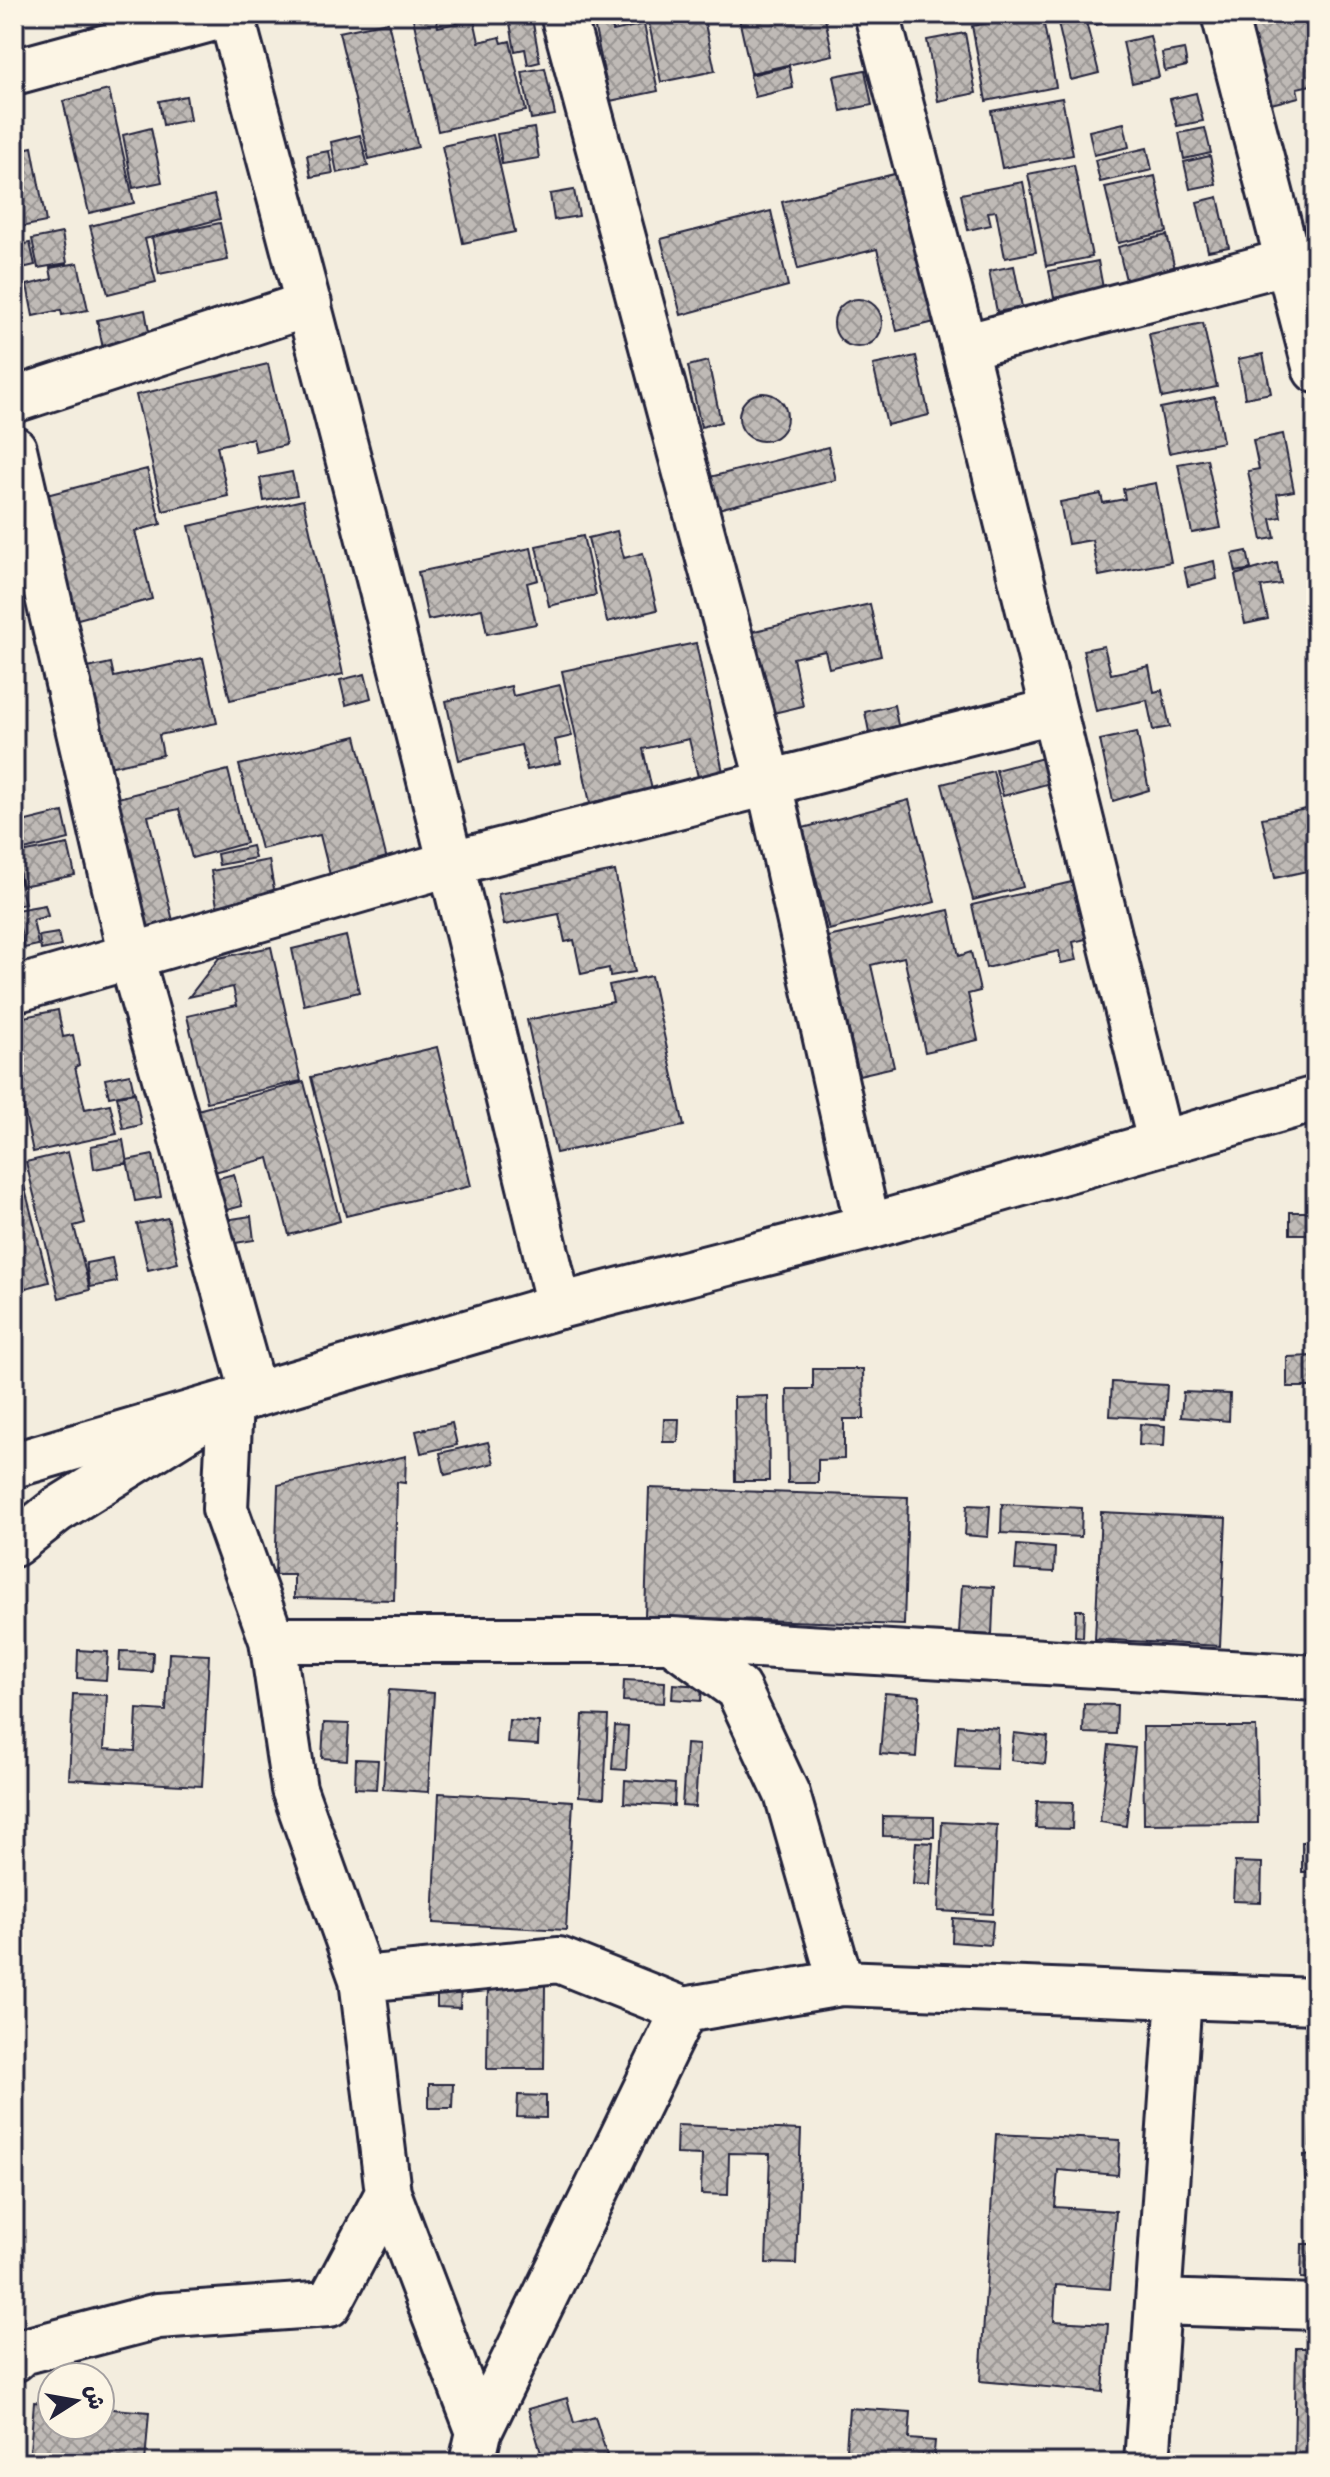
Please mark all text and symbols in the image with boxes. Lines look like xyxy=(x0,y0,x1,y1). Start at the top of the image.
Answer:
north arrow xyxy=(36,2361,116,2441)
text: ش xyxy=(77,2383,112,2412)

